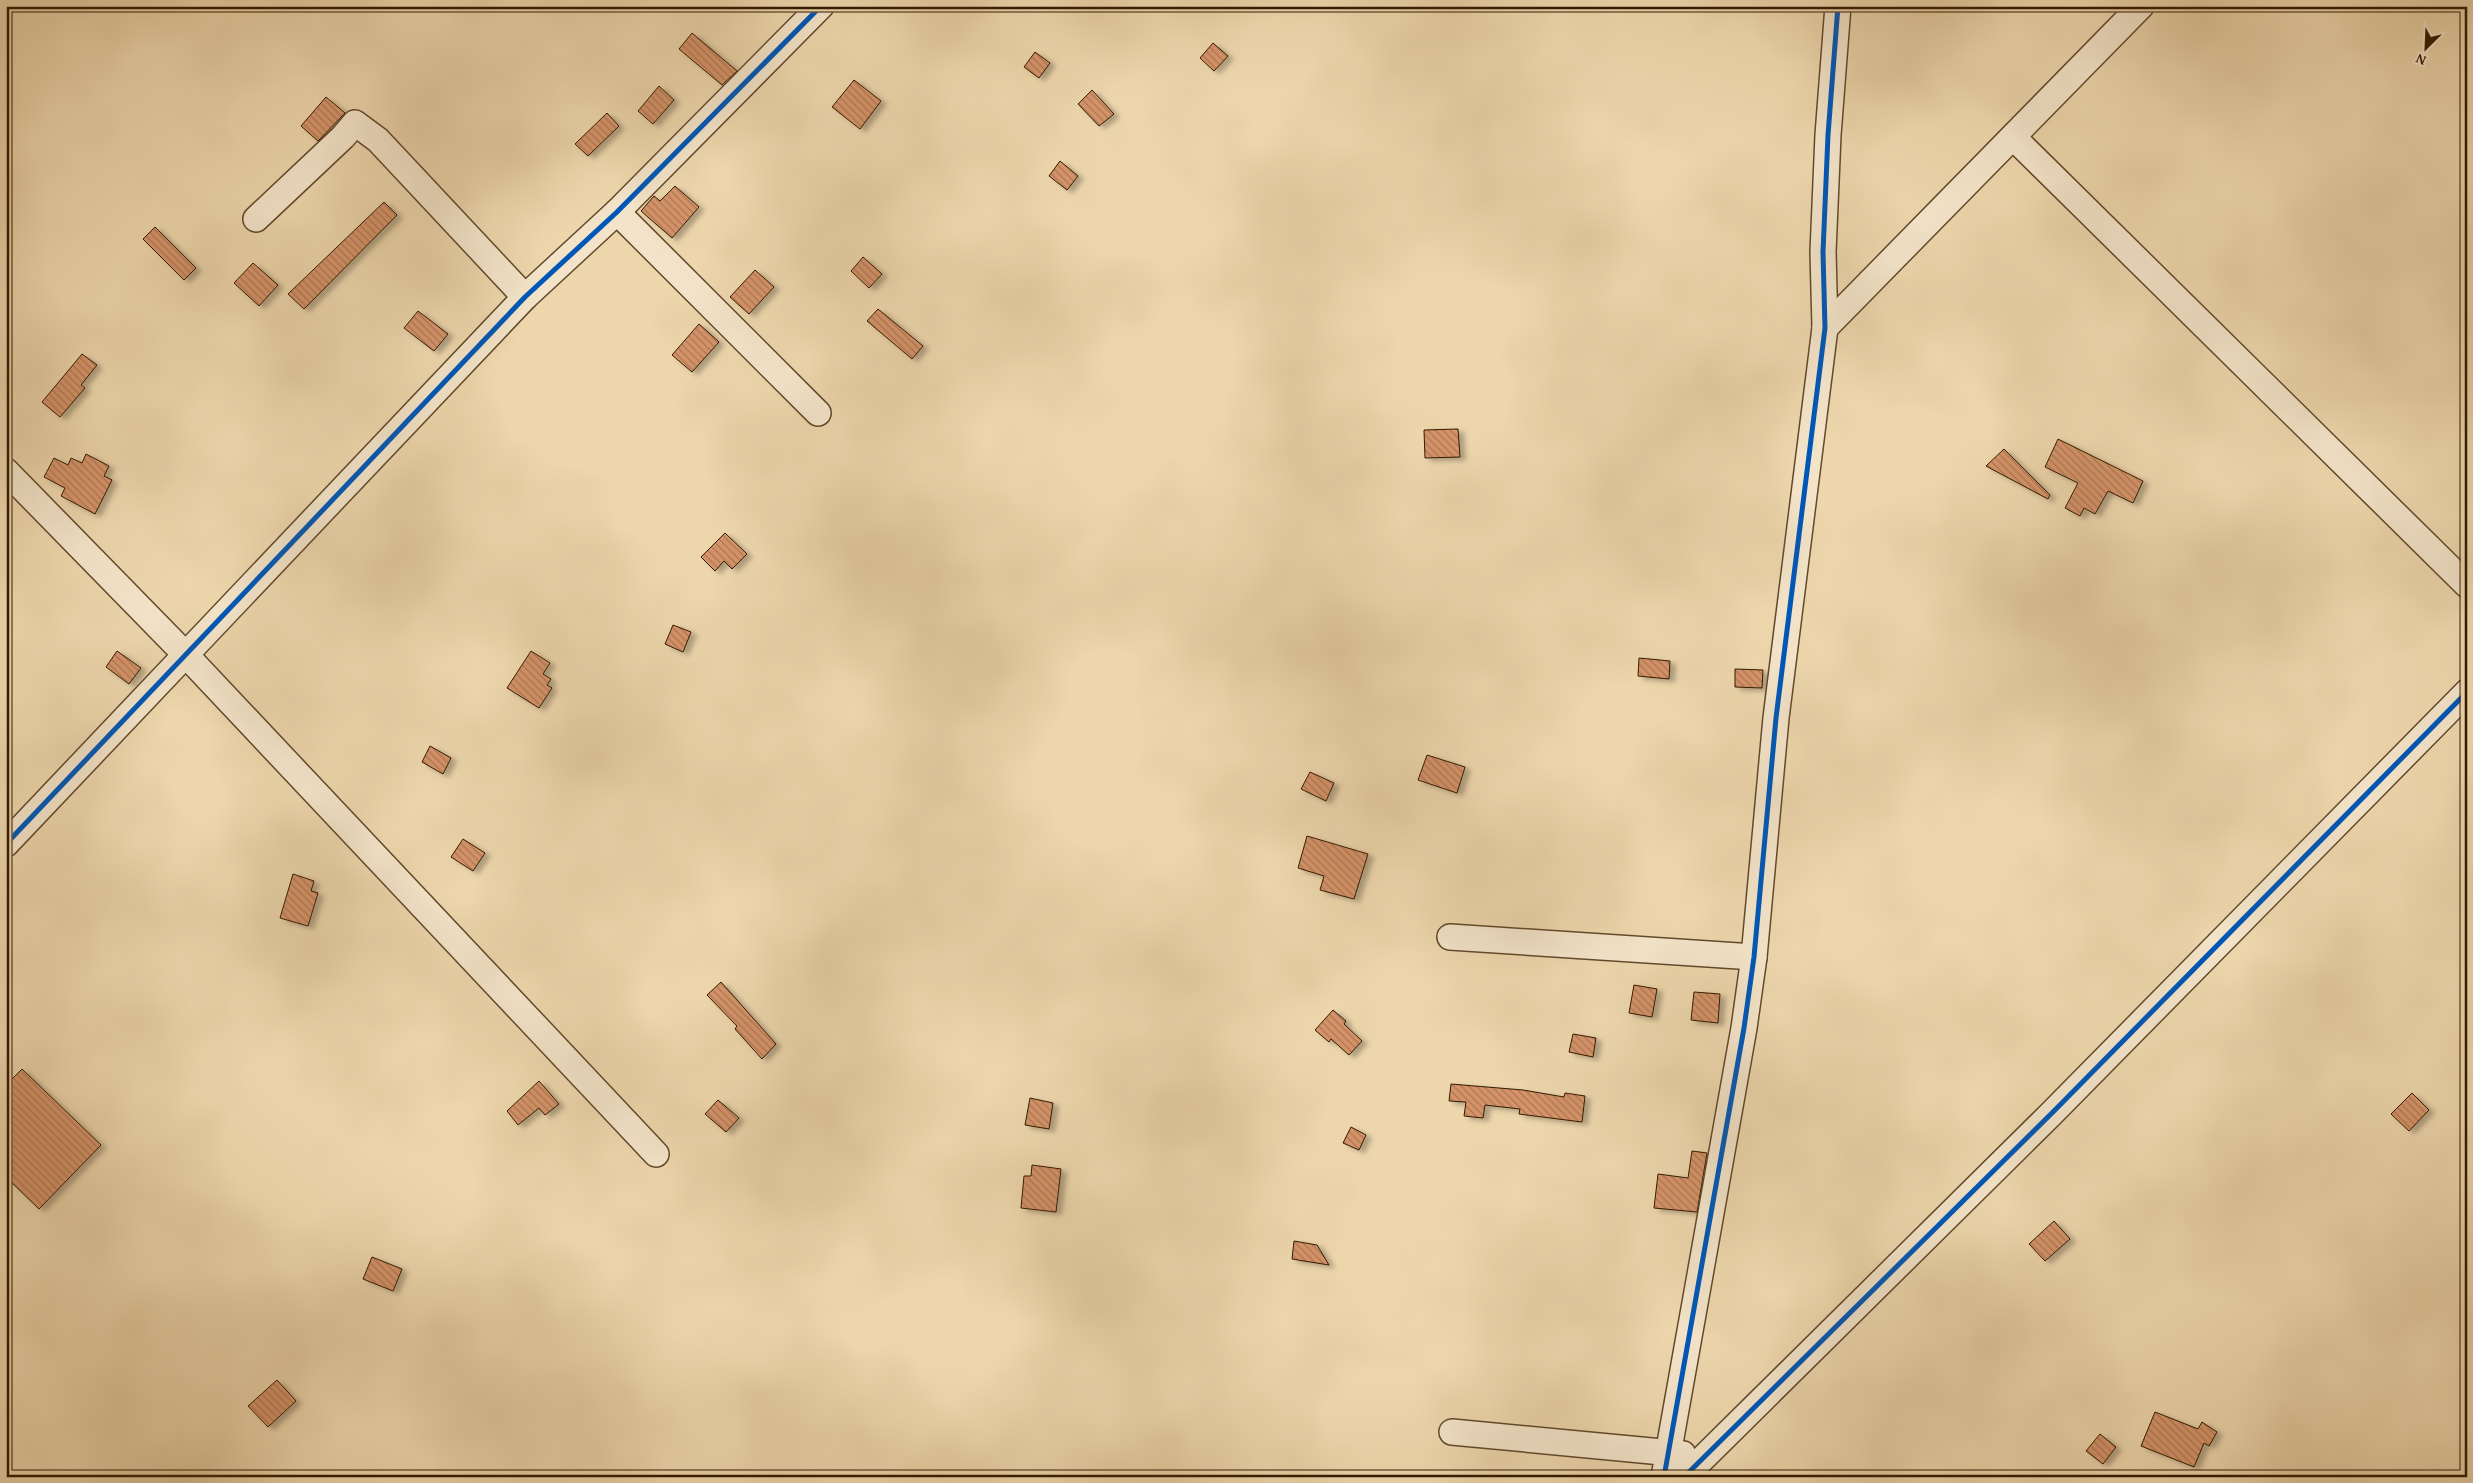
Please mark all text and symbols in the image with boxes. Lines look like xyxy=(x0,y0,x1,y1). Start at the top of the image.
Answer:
north arrow xyxy=(2400,22,2450,72)
text: N xyxy=(2412,49,2429,71)

